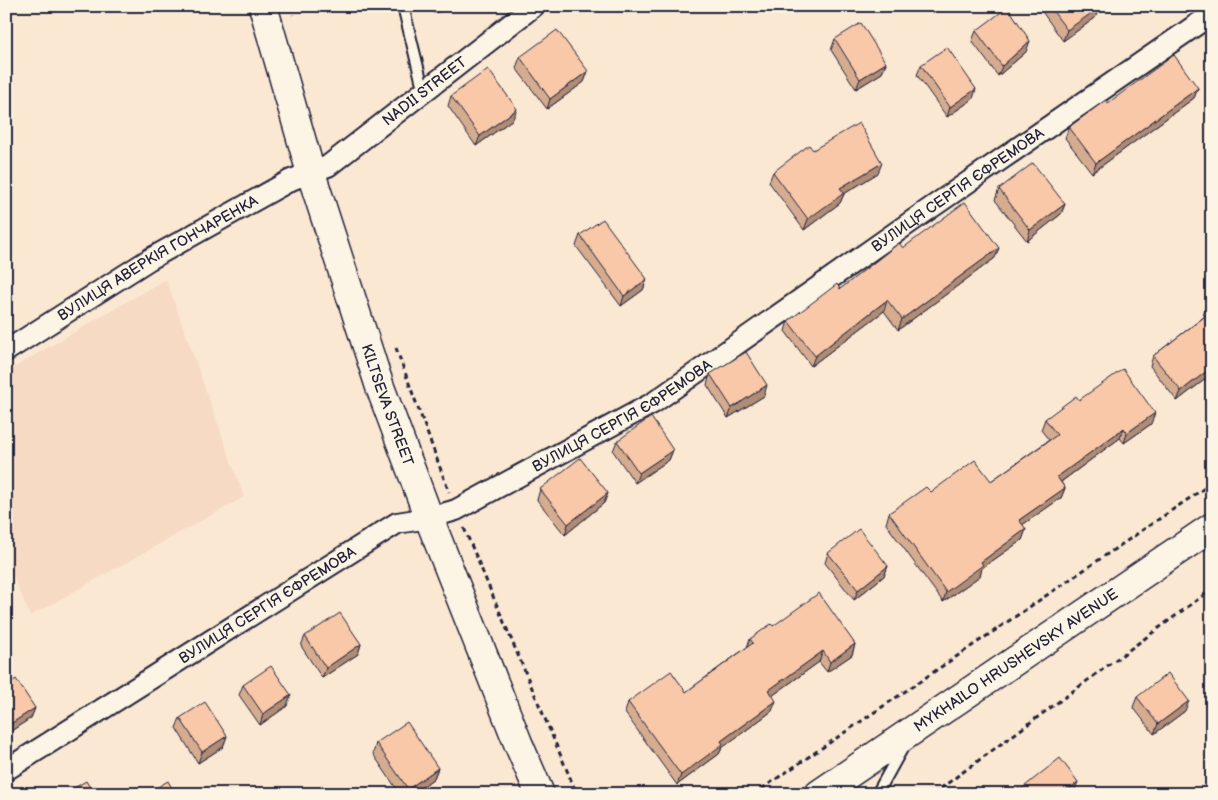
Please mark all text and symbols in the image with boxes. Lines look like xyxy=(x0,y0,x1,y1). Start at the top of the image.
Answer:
street label: NADII STREET xyxy=(378,52,470,130)
street label: ВУЛИЦЯ СЕРГІЯ ЄФРЕМОВА xyxy=(868,123,1048,256)
street label: ВУЛИЦЯ АВЕРКІЯ ГОНЧАРЕНКА xyxy=(54,191,262,325)
street label: KILTSEVA STREET xyxy=(357,342,418,468)
street label: ВУЛИЦЯ СЕРГІЯ ЄФРЕМОВА xyxy=(529,355,716,476)
street label: ВУЛИЦЯ СЕРГІЯ ЄФРЕМОВА xyxy=(175,542,360,668)
street label: MYKHAILO HRUSHEVSKY AVENUE xyxy=(910,584,1122,736)

